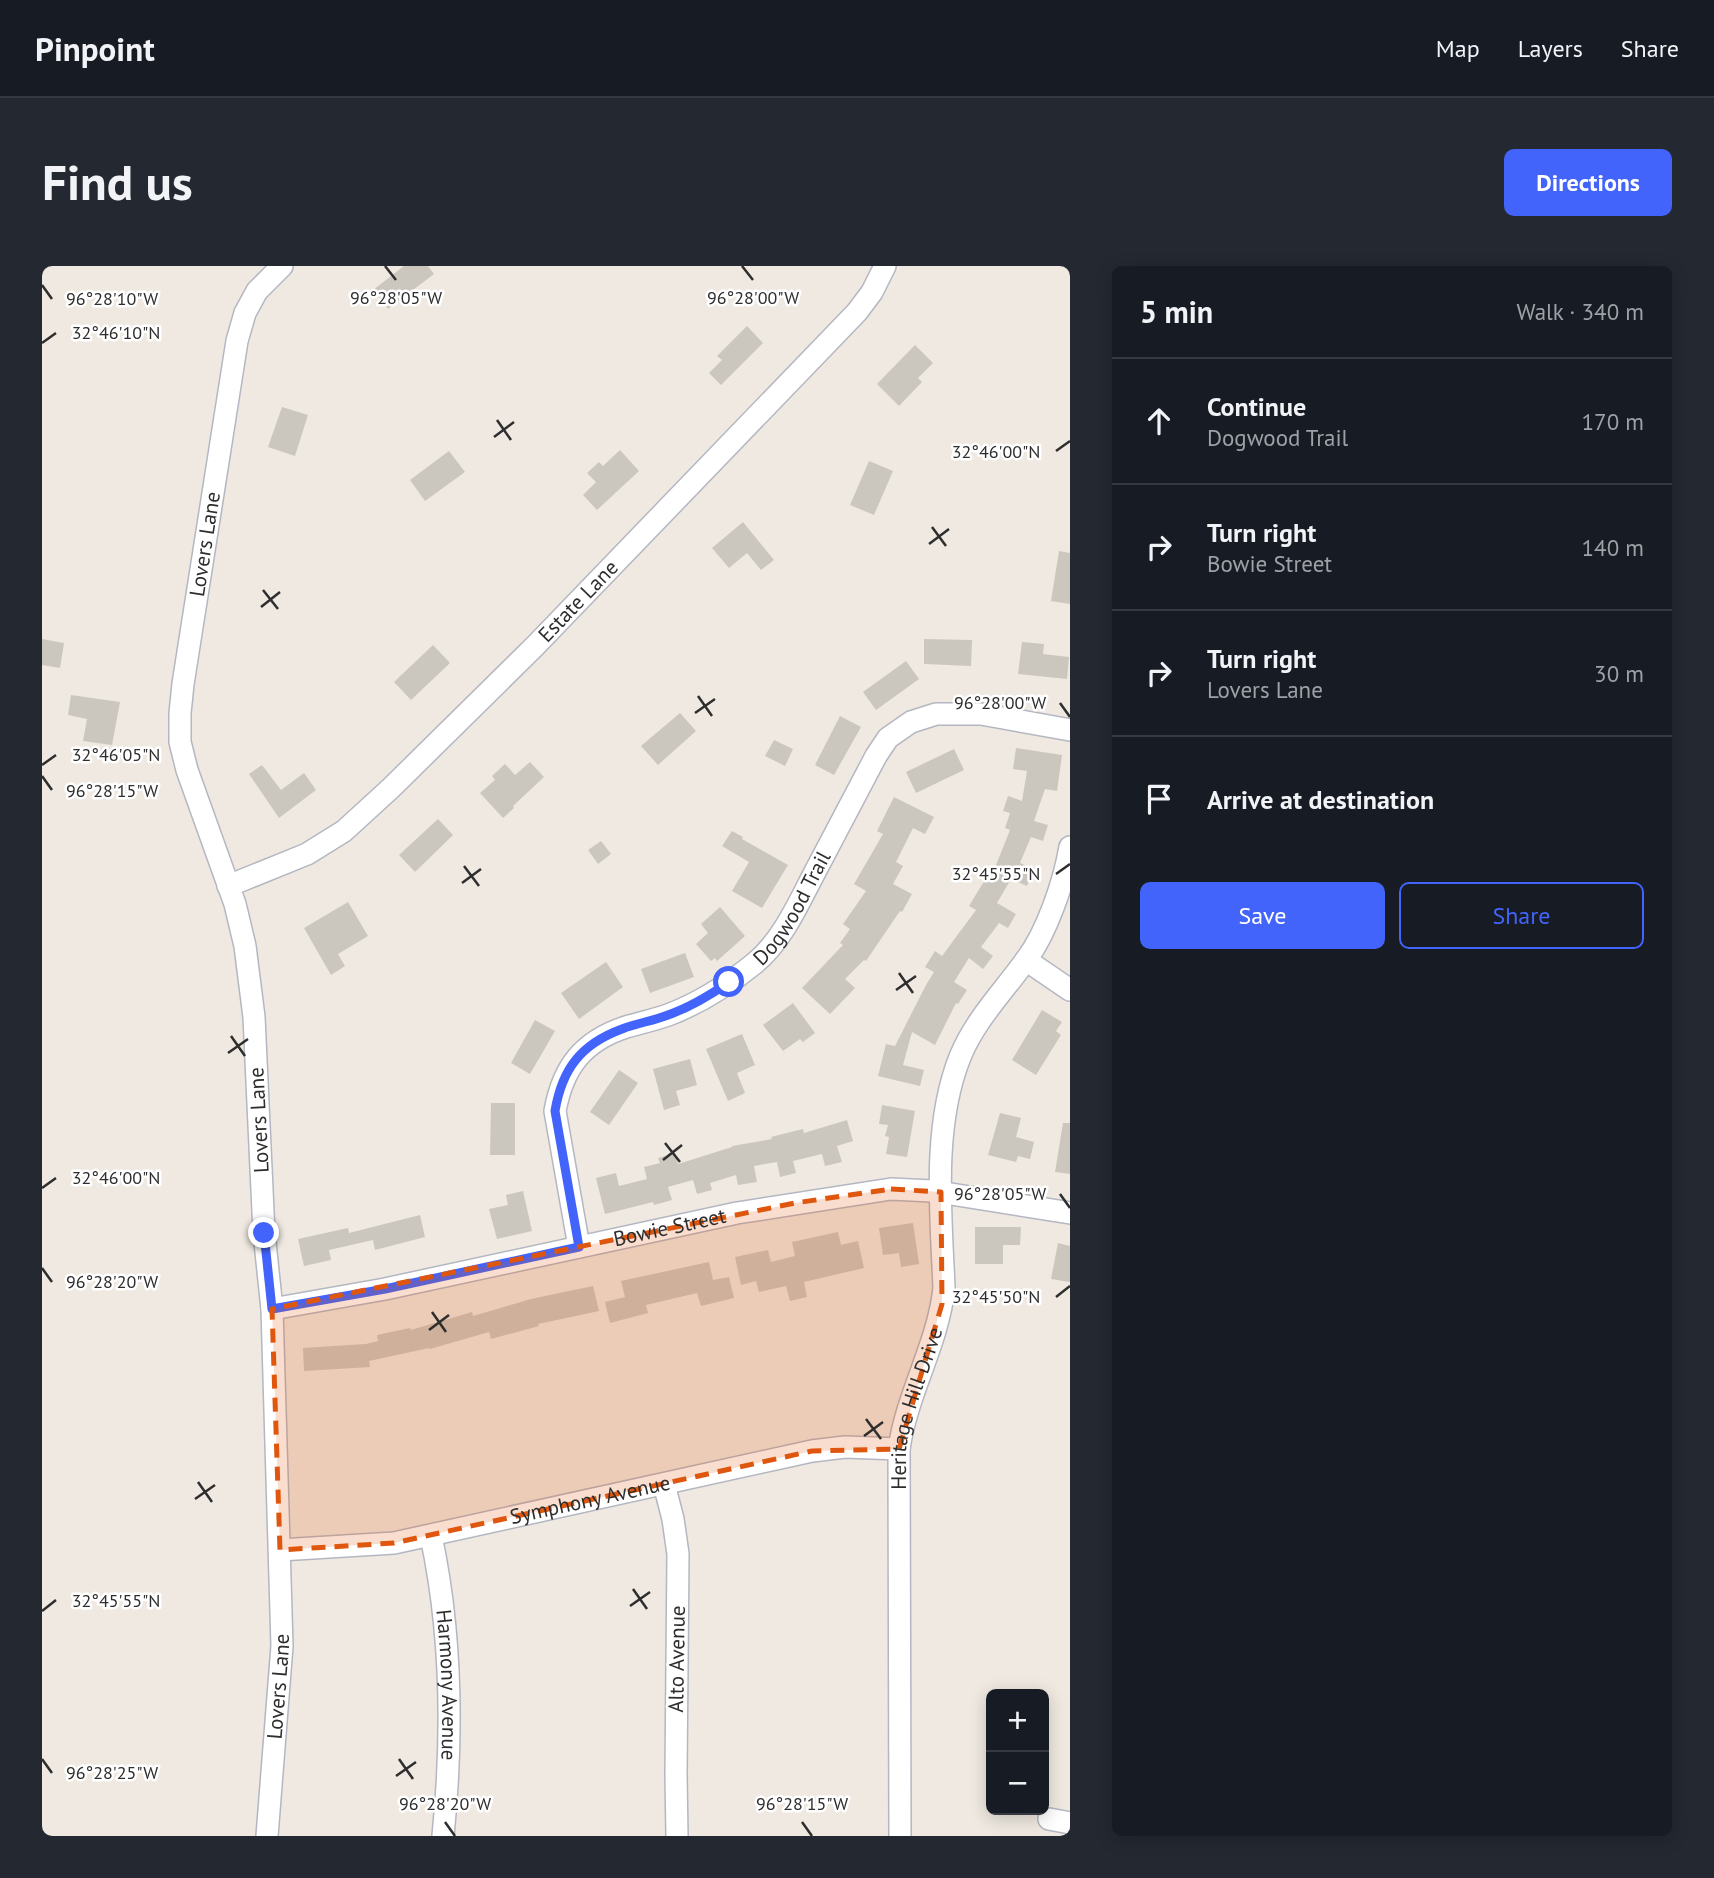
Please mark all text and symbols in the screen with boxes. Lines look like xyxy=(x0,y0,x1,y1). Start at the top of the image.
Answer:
text: Pinpoint xyxy=(35,27,155,70)
text: Map xyxy=(1436,33,1480,64)
text: Layers xyxy=(1518,33,1583,64)
text: Share xyxy=(1621,33,1679,64)
button: Directions xyxy=(1504,149,1672,216)
text: Find us xyxy=(42,150,193,214)
text: 96°28'05"W xyxy=(350,286,442,309)
text: 96°28'00"W xyxy=(707,286,799,309)
text: 96°28'10"W xyxy=(66,287,158,310)
text: 5 min xyxy=(1140,292,1213,331)
text: Walk · 340 m xyxy=(1517,297,1644,326)
text: 32°46'10"N xyxy=(72,321,160,344)
text: Continue xyxy=(1207,390,1306,423)
icon: ahead xyxy=(1140,402,1178,440)
text: 170 m xyxy=(1582,407,1644,436)
text: Dogwood Trail xyxy=(1207,423,1348,452)
text: 32°46'00"N xyxy=(952,440,1040,463)
street label: Lovers Lane xyxy=(183,490,226,599)
text: Turn right xyxy=(1207,516,1316,549)
icon: right xyxy=(1140,528,1178,566)
text: 140 m xyxy=(1582,533,1644,562)
text: Bowie Street xyxy=(1207,549,1332,578)
street label: Estate Lane xyxy=(532,554,624,648)
text: Turn right xyxy=(1207,642,1316,675)
icon: right xyxy=(1140,654,1178,692)
text: 30 m xyxy=(1594,659,1644,688)
text: Lovers Lane xyxy=(1207,675,1323,704)
text: 96°28'00"W xyxy=(954,691,1046,714)
text: 32°46'05"N xyxy=(72,743,160,766)
text: 96°28'15"W xyxy=(66,779,158,802)
icon: arrive xyxy=(1140,780,1178,818)
text: Arrive at destination xyxy=(1207,783,1434,816)
street label: Dogwood Trail xyxy=(747,846,837,971)
text: 32°45'55"N xyxy=(952,862,1040,885)
button: Save xyxy=(1140,882,1385,949)
button: Share xyxy=(1399,882,1644,949)
route start xyxy=(713,966,744,997)
street label: Lovers Lane xyxy=(242,1067,275,1174)
text: 32°46'00"N xyxy=(72,1166,160,1189)
text: 96°28'05"W xyxy=(954,1182,1046,1205)
street label: Bowie Street xyxy=(611,1202,728,1252)
route end xyxy=(248,1217,279,1248)
text: 96°28'20"W xyxy=(66,1270,158,1293)
text: 32°45'50"N xyxy=(952,1285,1040,1308)
street label: Heritage Hill Drive xyxy=(885,1324,948,1490)
street label: Symphony Avenue xyxy=(507,1469,673,1530)
text: 32°45'55"N xyxy=(72,1589,160,1612)
street label: Alto Avenue xyxy=(662,1605,691,1713)
street label: Harmony Avenue xyxy=(430,1608,463,1761)
street label: Lovers Lane xyxy=(261,1633,295,1740)
map controls xyxy=(986,1689,1049,1815)
button: + xyxy=(986,1689,1049,1752)
button: − xyxy=(986,1752,1049,1815)
text: 96°28'25"W xyxy=(66,1761,158,1784)
text: 96°28'20"W xyxy=(399,1792,491,1815)
text: 96°28'15"W xyxy=(756,1792,848,1815)

